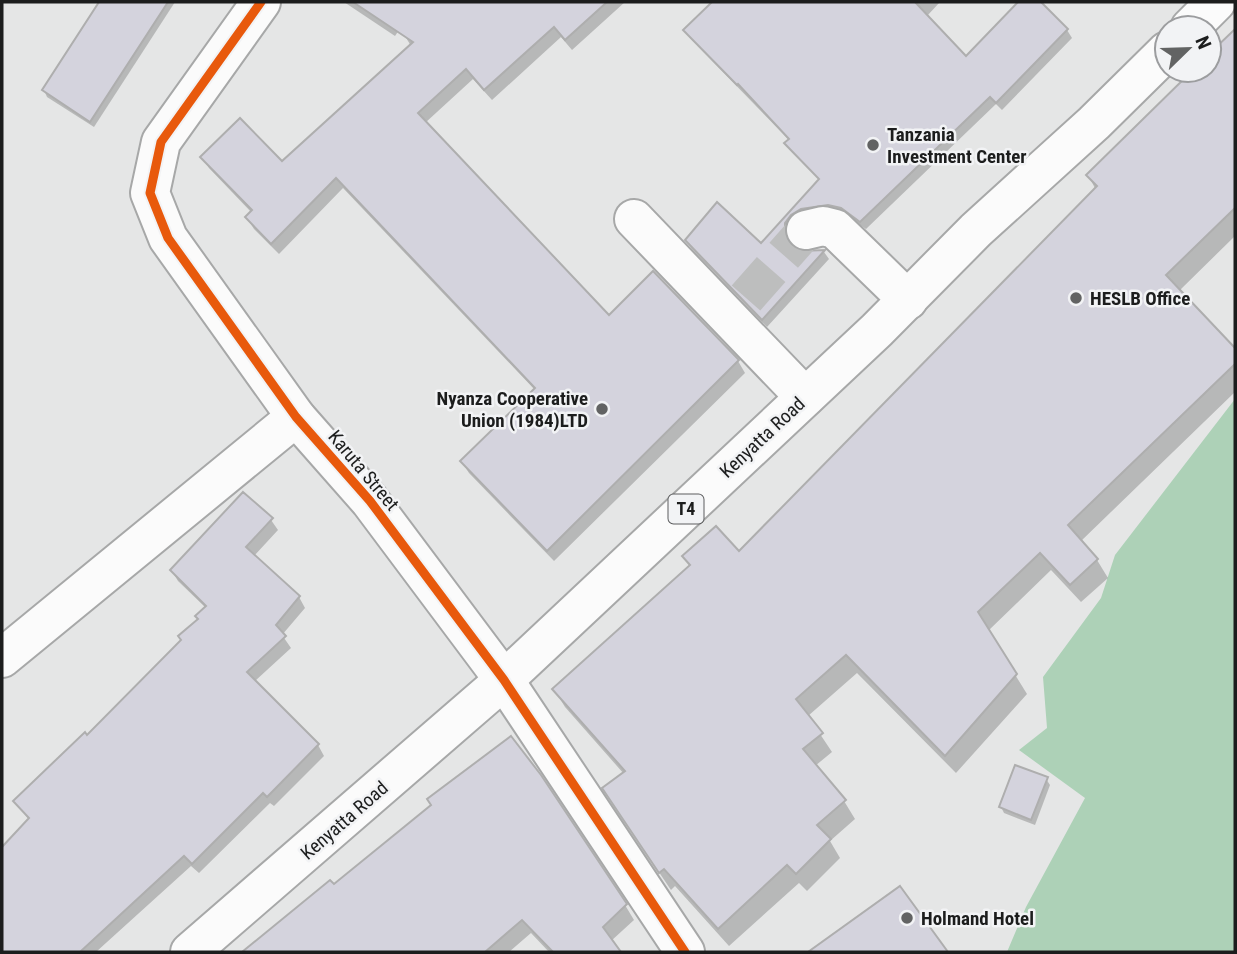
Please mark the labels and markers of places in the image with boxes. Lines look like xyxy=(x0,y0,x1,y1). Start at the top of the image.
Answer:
place label: Tanzania Investment Center xyxy=(887,123,1027,168)
marker: Tanzania Investment Center xyxy=(865,137,881,153)
place label: HESLB Office xyxy=(1090,287,1190,310)
marker: HESLB Office xyxy=(1068,290,1084,306)
place label: Nyanza Cooperative Union (1984)LTD xyxy=(437,387,588,432)
marker: Nyanza Cooperative Union (1984)LTD xyxy=(594,401,610,417)
place label: Holmand Hotel xyxy=(921,907,1034,930)
marker: Holmand Hotel xyxy=(899,910,915,926)

